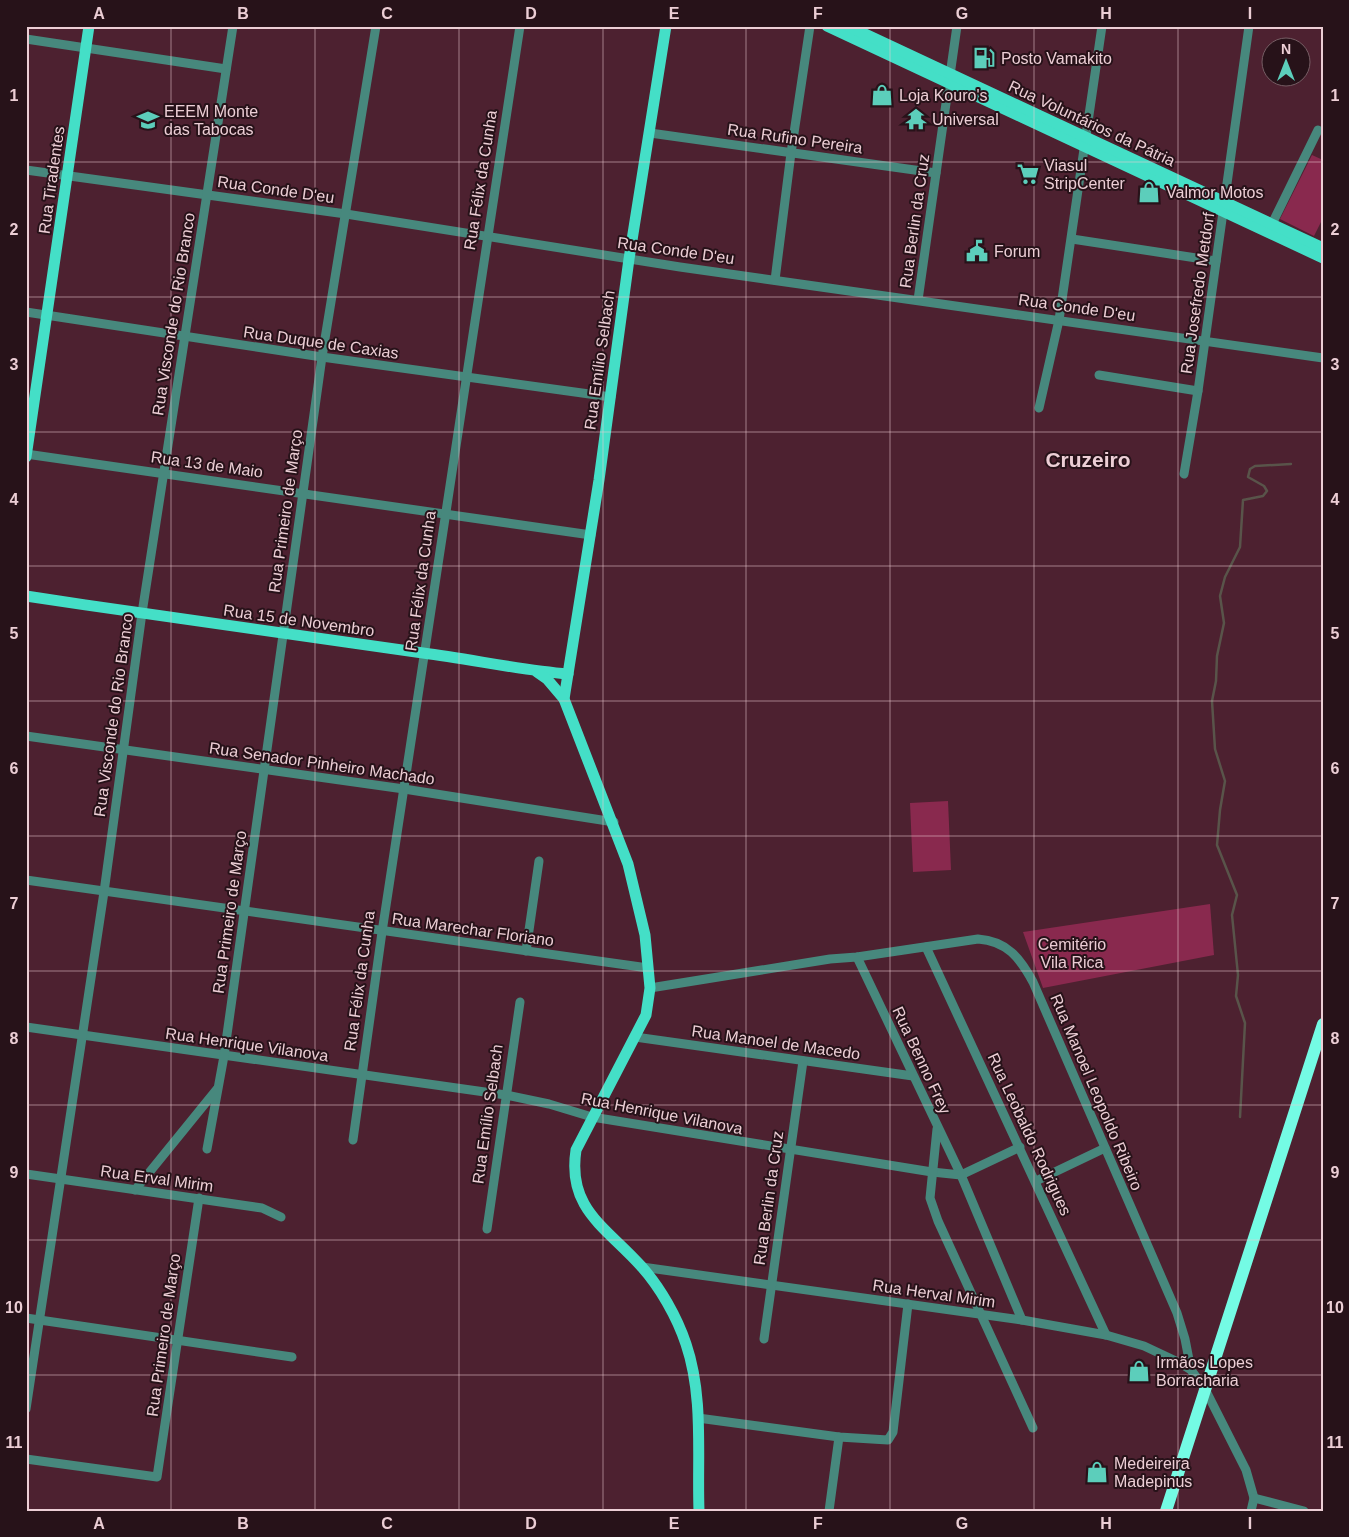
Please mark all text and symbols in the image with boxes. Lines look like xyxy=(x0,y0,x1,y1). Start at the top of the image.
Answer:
text: A xyxy=(93,5,105,22)
text: B xyxy=(237,5,249,22)
text: C xyxy=(381,5,393,22)
text: D xyxy=(525,5,537,22)
text: E xyxy=(669,5,680,22)
text: F xyxy=(813,5,823,22)
text: G xyxy=(956,5,968,22)
text: H xyxy=(1100,5,1112,22)
text: I xyxy=(1248,5,1252,22)
north arrow xyxy=(1262,38,1312,88)
text: N xyxy=(1281,41,1291,57)
fuel station icon: Posto Vamakito xyxy=(971,45,997,71)
place label: Posto Vamakito xyxy=(1001,50,1112,67)
street label: Rua Voluntários da Pátria xyxy=(1006,77,1178,170)
shop icon: Loja Kouro's xyxy=(869,82,895,108)
text: 1 xyxy=(10,87,19,104)
place label: Loja Kouro's xyxy=(899,87,987,104)
text: 1 xyxy=(1331,87,1340,104)
place label: EEEM Monte das Tabocas xyxy=(164,103,258,138)
temple icon: Universal xyxy=(903,106,929,132)
school or university icon: EEEM Monte das Tabocas xyxy=(135,107,161,133)
street label: Rua Félix da Cunha xyxy=(461,109,500,251)
place label: Universal xyxy=(932,111,999,128)
street label: Rua Rufino Pereira xyxy=(726,121,864,156)
street label: Rua Tiradentes xyxy=(36,125,67,235)
street label: Rua Berlin da Cruz xyxy=(897,153,932,289)
place label: Viasul StripCenter xyxy=(1044,157,1126,192)
supermarket icon: Viasul StripCenter xyxy=(1015,161,1041,187)
street label: Rua Conde D'eu xyxy=(216,173,335,206)
shop icon: Valmor Motos xyxy=(1136,179,1162,205)
place label: Valmor Motos xyxy=(1166,184,1264,201)
street label: Rua Visconde do Rio Branco xyxy=(149,211,198,417)
street label: Rua Josefredo Metdorf xyxy=(1178,211,1217,375)
text: 2 xyxy=(10,221,19,238)
text: 2 xyxy=(1331,221,1340,238)
street label: Rua Conde D'eu xyxy=(616,234,735,267)
public building icon: Forum xyxy=(964,238,990,264)
place label: Forum xyxy=(994,243,1040,260)
street label: Rua Emílio Selbach xyxy=(581,289,618,431)
street label: Rua Conde D'eu xyxy=(1017,291,1136,324)
street label: Rua Duque de Caxias xyxy=(242,323,400,362)
text: 3 xyxy=(10,356,19,373)
text: 3 xyxy=(1331,356,1340,373)
street label: Rua Primeiro de Março xyxy=(266,428,305,594)
street label: Rua 13 de Maio xyxy=(150,448,264,481)
district label: Cruzeiro xyxy=(1045,448,1131,471)
text: 4 xyxy=(10,491,19,508)
text: 4 xyxy=(1331,491,1340,508)
street label: Rua Félix da Cunha xyxy=(402,510,439,652)
street label: Rua 15 de Novembro xyxy=(222,601,376,640)
street label: Rua Visconde do Rio Branco xyxy=(91,612,136,818)
text: 5 xyxy=(10,625,19,642)
text: 5 xyxy=(1331,625,1340,642)
street label: Rua Senador Pinheiro Machado xyxy=(208,739,436,788)
text: 6 xyxy=(10,760,19,777)
text: 6 xyxy=(1331,760,1340,777)
street label: Rua Primeiro de Março xyxy=(210,829,249,995)
text: 7 xyxy=(10,895,19,912)
text: 7 xyxy=(1331,895,1340,912)
street label: Rua Félix da Cunha xyxy=(341,910,378,1052)
street label: Rua Marechar Floriano xyxy=(391,910,555,949)
park label: Cemitério Vila Rica xyxy=(1038,936,1106,971)
street label: Rua Manoel Leopoldo Ribeiro xyxy=(1047,991,1146,1193)
street label: Rua Benno Frey xyxy=(889,1004,954,1117)
street label: Rua Manoel de Macedo xyxy=(691,1022,861,1063)
street label: Rua Henrique Vilanova xyxy=(164,1025,330,1064)
text: 8 xyxy=(10,1030,19,1047)
text: 8 xyxy=(1331,1030,1340,1047)
street label: Rua Emílio Selbach xyxy=(469,1043,506,1185)
street label: Rua Leobaldo Rodrigues xyxy=(984,1050,1075,1218)
street label: Rua Henrique Vilanova xyxy=(580,1089,744,1138)
street label: Rua Berlin da Cruz xyxy=(751,1130,786,1266)
street label: Rua Erval Mirim xyxy=(99,1162,214,1195)
text: 9 xyxy=(10,1164,19,1181)
text: 9 xyxy=(1331,1164,1340,1181)
street label: Rua Primeiro de Março xyxy=(144,1252,183,1418)
street label: Rua Herval Mirim xyxy=(872,1276,996,1311)
text: 10 xyxy=(5,1299,23,1316)
text: 10 xyxy=(1326,1299,1344,1316)
place label: Irmãos Lopes Borracharia xyxy=(1156,1354,1253,1389)
shop icon: Irmãos Lopes Borracharia xyxy=(1126,1358,1152,1384)
text: 11 xyxy=(6,1434,23,1451)
text: 11 xyxy=(1327,1434,1344,1451)
place label: Medeireira Madepinus xyxy=(1114,1455,1192,1490)
shop icon: Medeireira Madepinus xyxy=(1084,1459,1110,1485)
text: A xyxy=(93,1515,105,1532)
text: B xyxy=(237,1515,249,1532)
text: C xyxy=(381,1515,393,1532)
text: D xyxy=(525,1515,537,1532)
text: E xyxy=(669,1515,680,1532)
text: F xyxy=(813,1515,823,1532)
text: G xyxy=(956,1515,968,1532)
text: H xyxy=(1100,1515,1112,1532)
text: I xyxy=(1248,1515,1252,1532)

